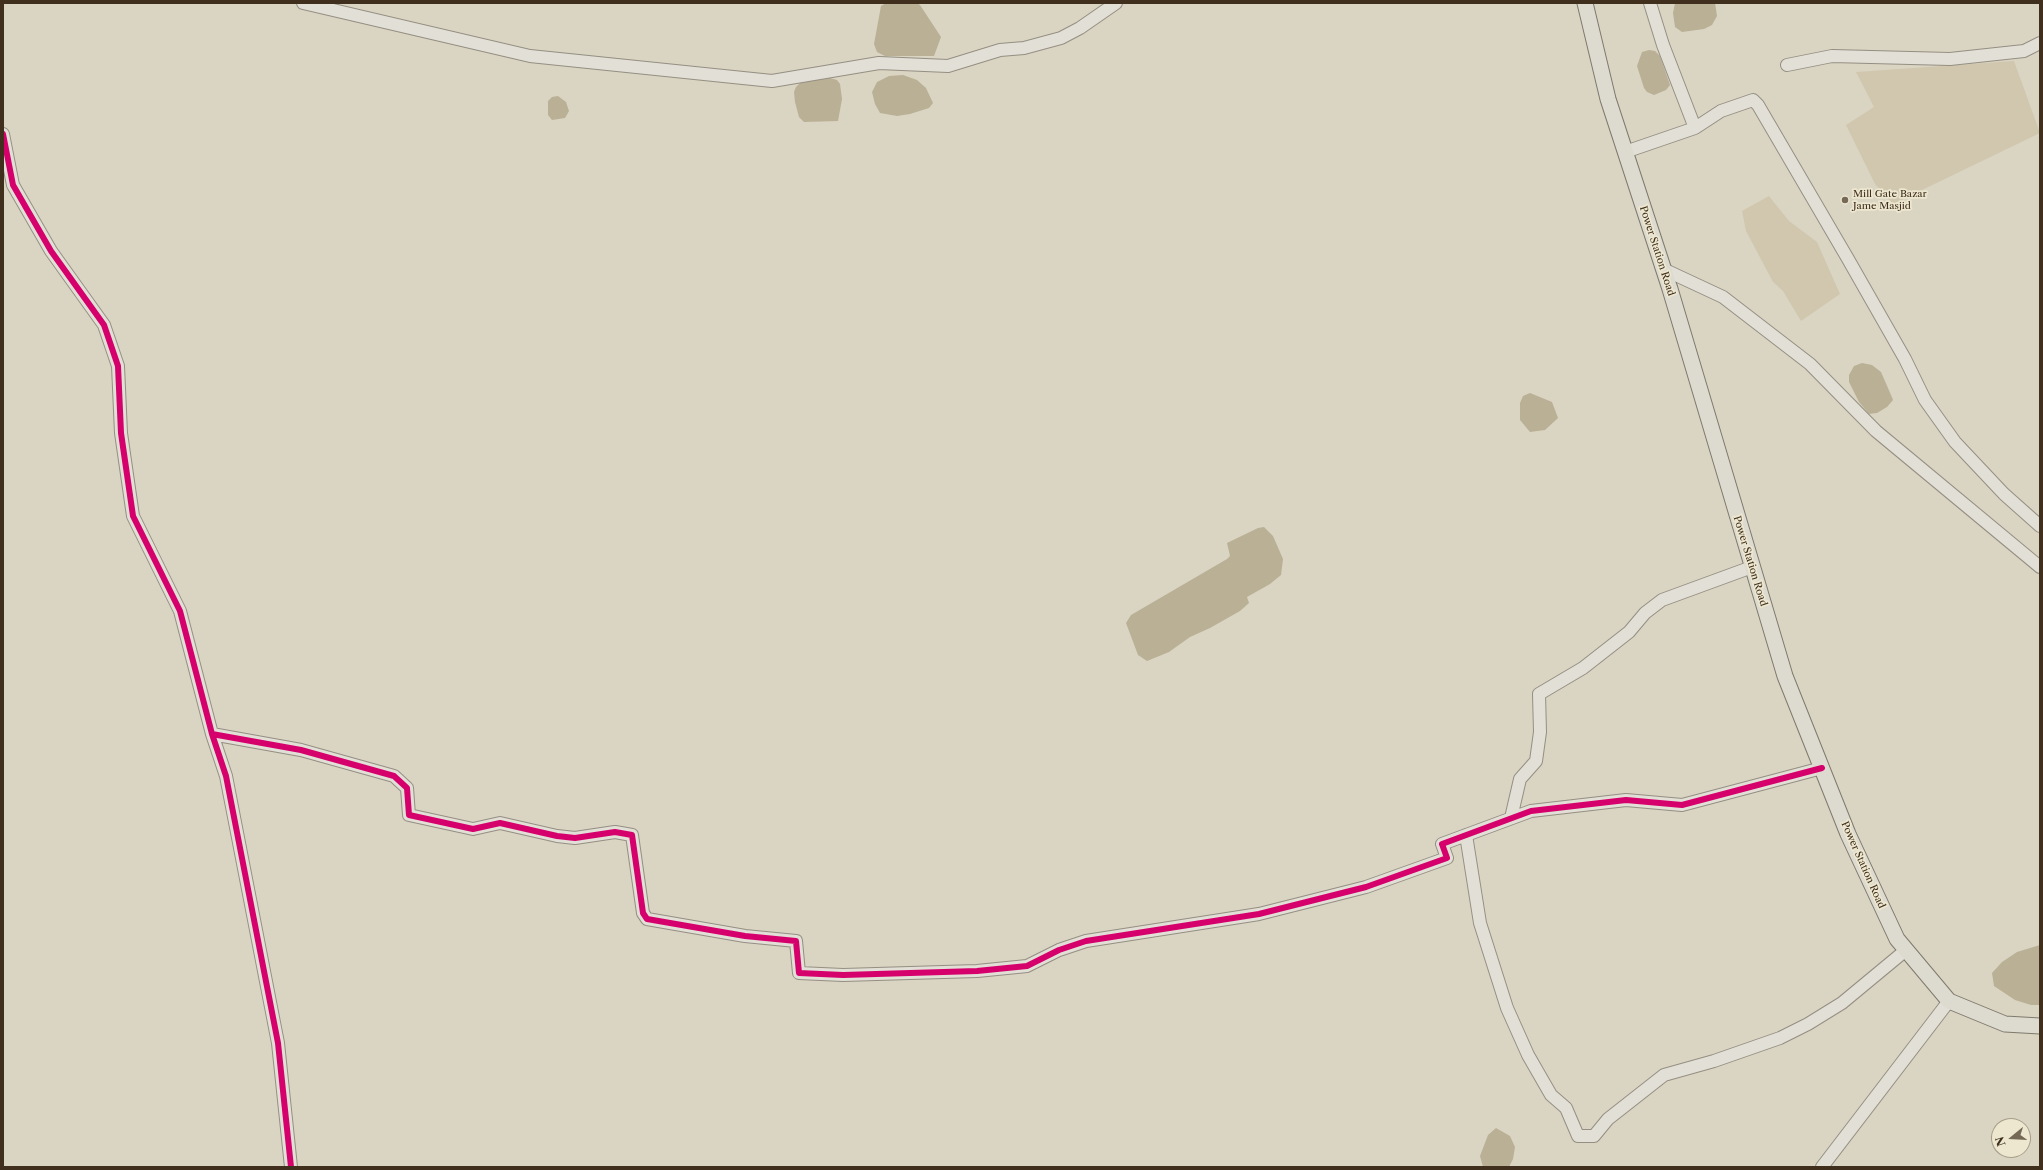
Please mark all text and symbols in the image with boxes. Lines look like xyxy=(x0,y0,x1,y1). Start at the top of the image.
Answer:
place label: Mill Gate Bazar Jame Masjid xyxy=(1853,188,1927,212)
marker: Mill Gate Bazar Jame Masjid xyxy=(1840,195,1850,205)
street label: Power Station Road xyxy=(1637,205,1677,297)
street label: Power Station Road xyxy=(1731,514,1769,608)
street label: Power Station Road xyxy=(1838,820,1888,910)
north arrow xyxy=(1991,1118,2031,1158)
text: N xyxy=(1992,1135,2009,1148)

